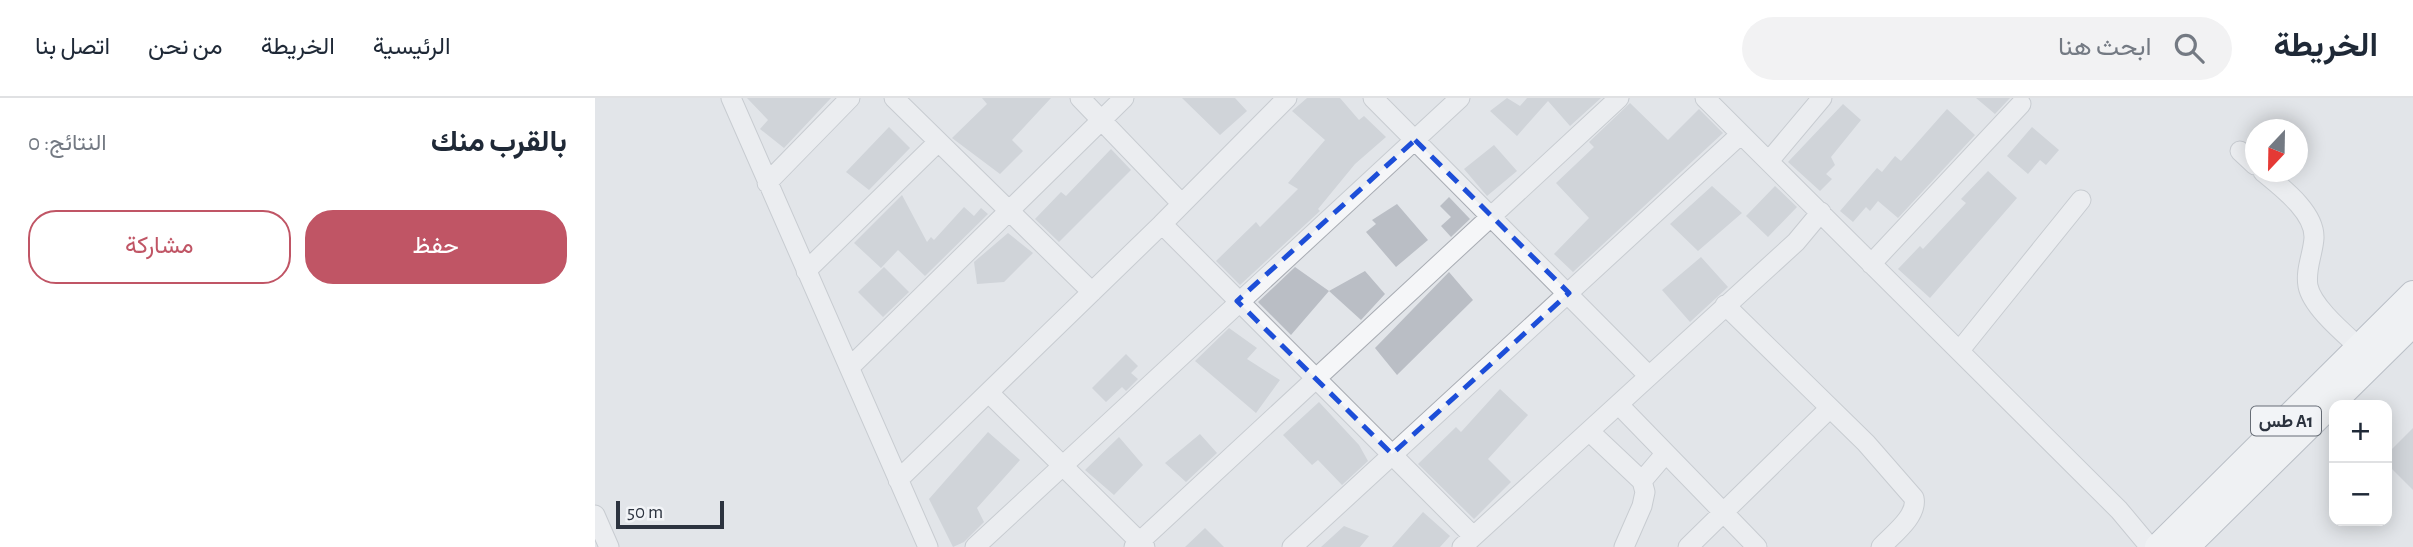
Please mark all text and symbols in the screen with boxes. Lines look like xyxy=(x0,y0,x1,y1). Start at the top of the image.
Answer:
search box xyxy=(1742,17,2232,80)
icon: search xyxy=(2170,29,2208,67)
text: الخريطة xyxy=(2274,30,2378,63)
text: ابحث هنا xyxy=(2058,34,2152,60)
text: اتصل بنا xyxy=(35,35,110,59)
text: من نحن xyxy=(148,35,223,59)
text: الخريطة xyxy=(261,35,335,59)
text: الرئيسية xyxy=(373,35,450,59)
north arrow xyxy=(2245,119,2308,182)
text: بالقرب منك xyxy=(431,127,567,157)
text: النتائج: 0 xyxy=(28,132,107,155)
button: مشاركة xyxy=(28,210,291,284)
button: حفظ xyxy=(305,210,567,284)
map controls xyxy=(2329,400,2392,526)
button: + xyxy=(2329,400,2392,463)
road number: طس A1 xyxy=(2251,407,2321,436)
button: − xyxy=(2329,463,2392,526)
scale bar xyxy=(616,498,725,530)
text: 50 m xyxy=(627,503,663,522)

